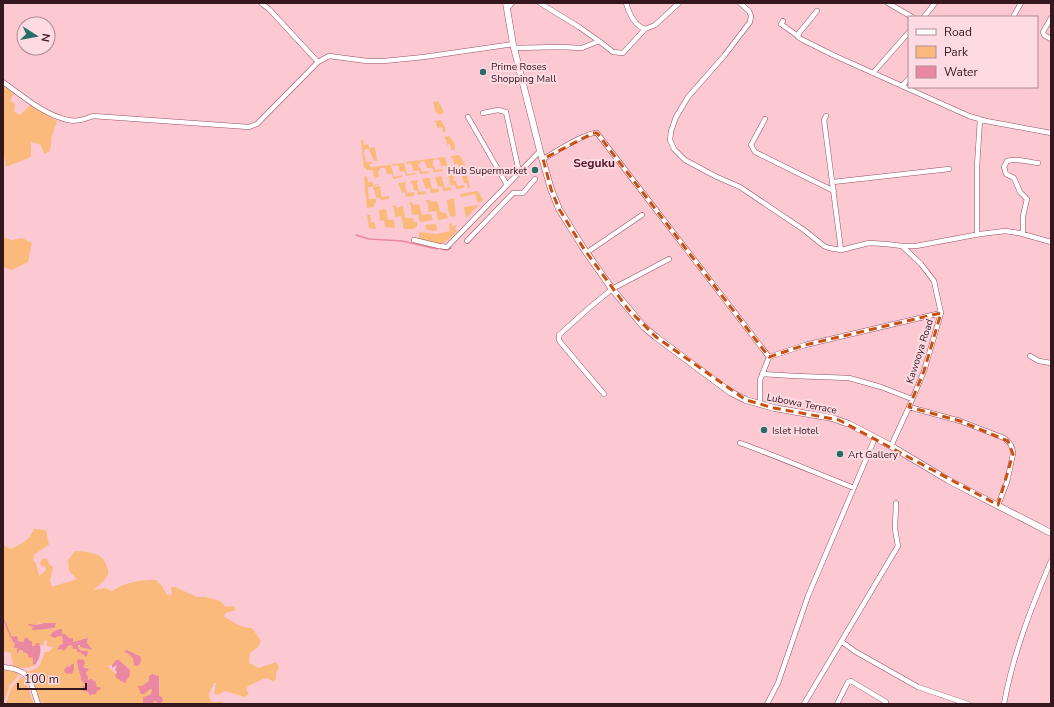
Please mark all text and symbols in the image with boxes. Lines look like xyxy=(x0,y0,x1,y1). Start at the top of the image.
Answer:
north arrow xyxy=(16,16,56,56)
legend xyxy=(908,16,1038,88)
text: Road xyxy=(944,24,972,40)
text: N xyxy=(37,32,53,43)
text: Park xyxy=(944,44,969,60)
place label: Prime Roses Shopping Mall xyxy=(491,60,556,86)
text: Water xyxy=(944,64,978,80)
marker: Prime Roses Shopping Mall xyxy=(478,67,488,77)
district label: Seguku xyxy=(573,155,615,171)
place label: Hub Supermarket xyxy=(448,164,527,178)
marker: Hub Supermarket xyxy=(530,165,540,175)
street label: Kawooya Road xyxy=(903,317,937,385)
street label: Lubowa Terrace xyxy=(765,390,838,418)
place label: Islet Hotel xyxy=(772,424,819,438)
marker: Islet Hotel xyxy=(759,425,769,435)
place label: Art Gallery xyxy=(848,448,899,462)
marker: Art Gallery xyxy=(835,449,845,459)
scale bar xyxy=(18,665,86,691)
text: 100 m xyxy=(24,671,59,687)

